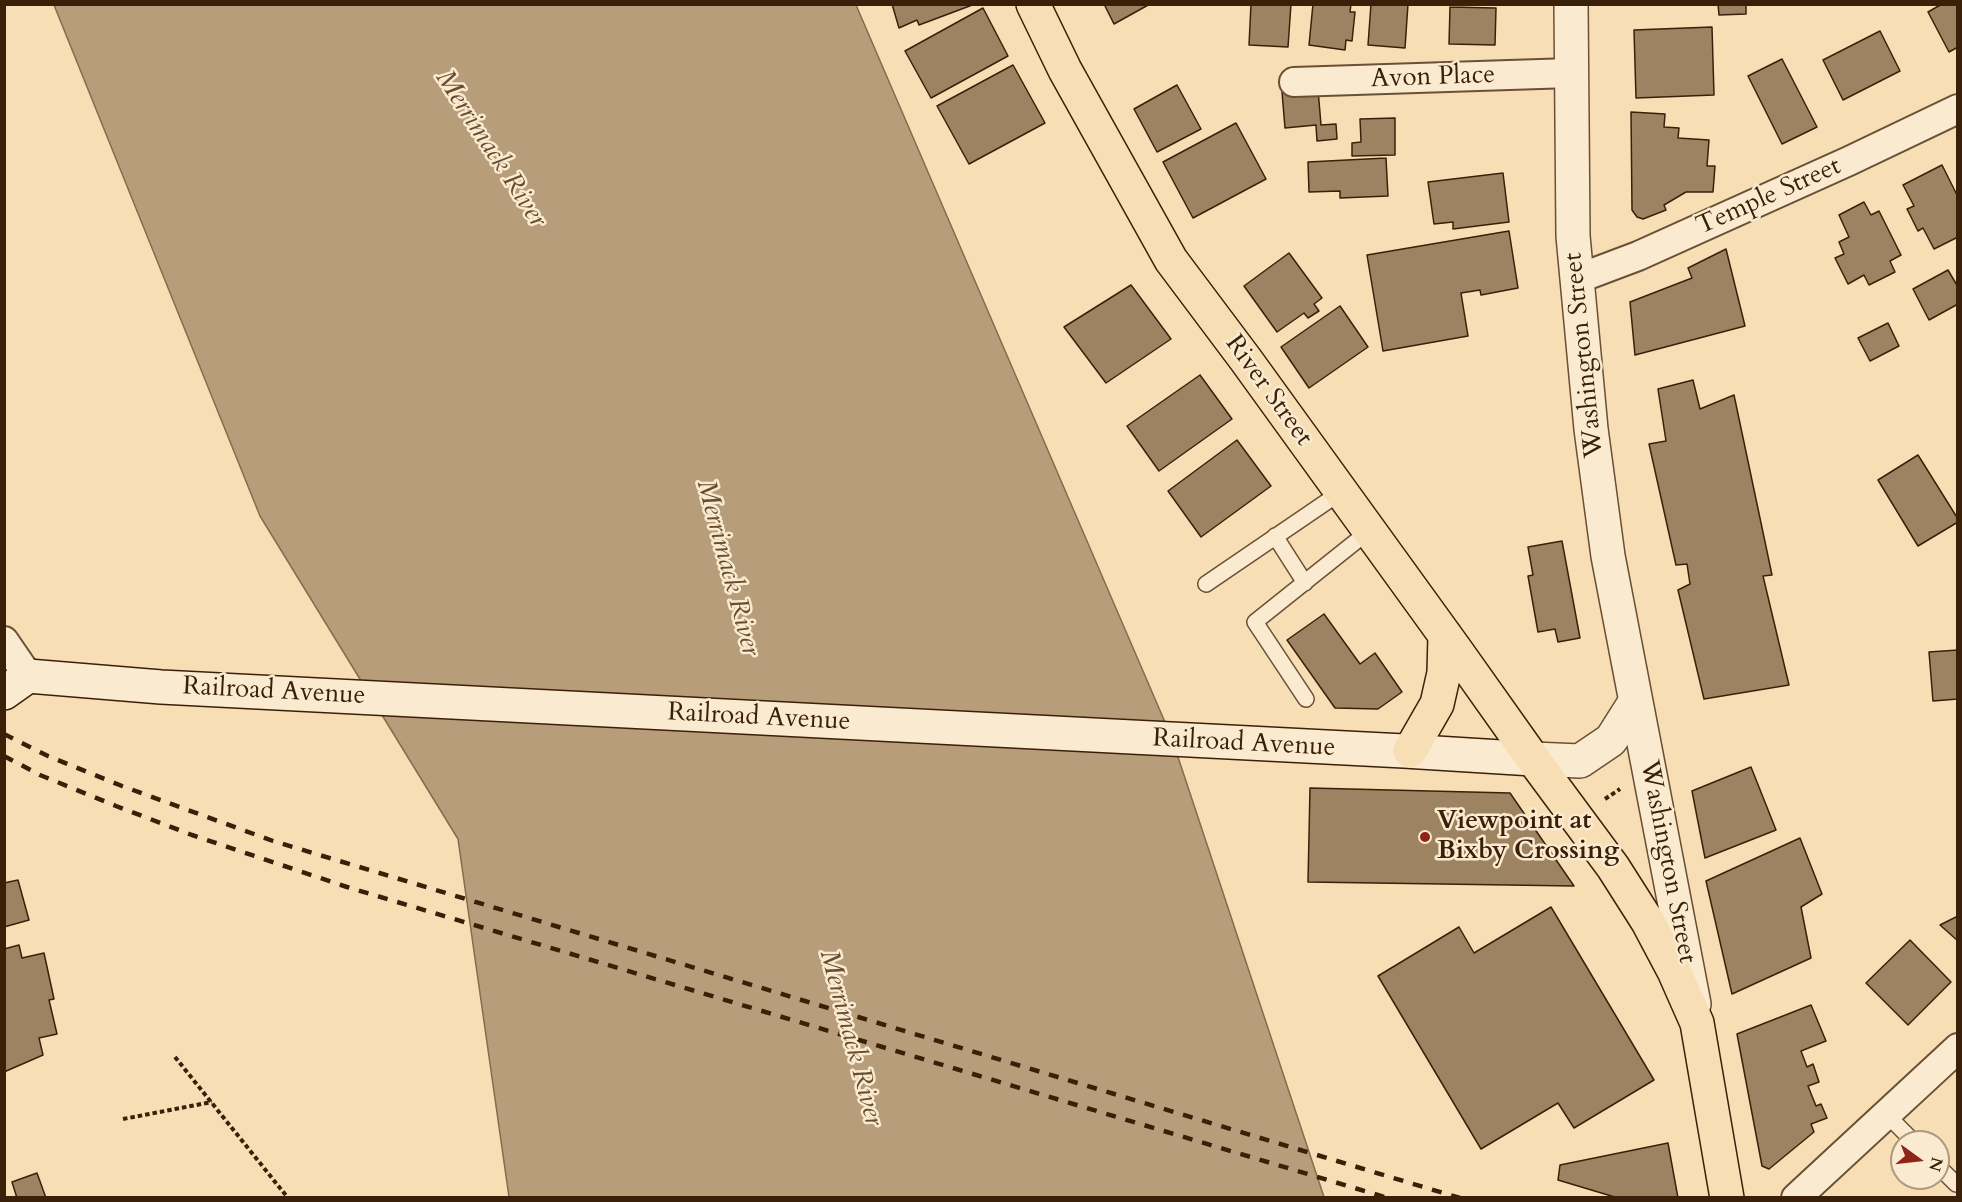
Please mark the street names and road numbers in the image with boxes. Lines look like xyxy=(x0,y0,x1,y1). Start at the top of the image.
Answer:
street label: Avon Place xyxy=(1370,60,1496,96)
street label: Temple Street xyxy=(1692,151,1846,243)
street label: Washington Street xyxy=(1559,251,1611,459)
street label: River Street xyxy=(1217,330,1319,452)
street label: Railroad Avenue xyxy=(182,672,366,712)
street label: Railroad Avenue xyxy=(667,698,851,738)
street label: Railroad Avenue xyxy=(1152,724,1336,764)
street label: Washington Street xyxy=(1632,758,1702,966)

